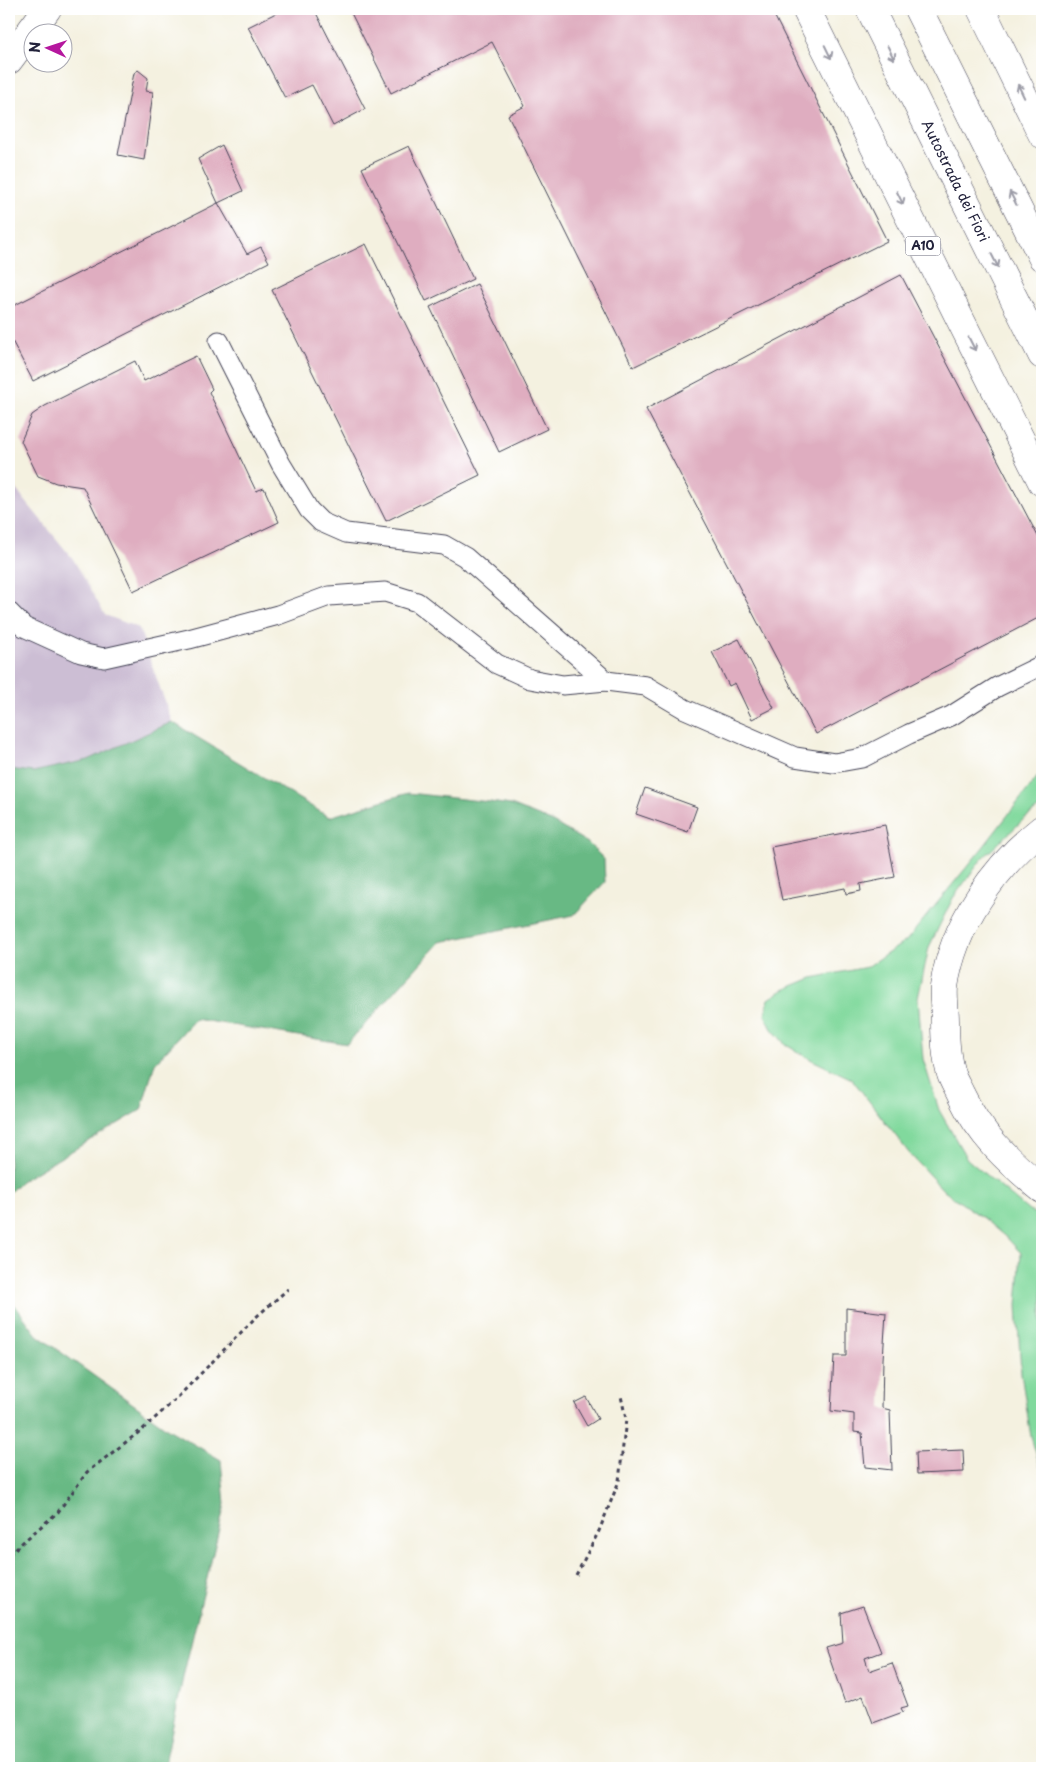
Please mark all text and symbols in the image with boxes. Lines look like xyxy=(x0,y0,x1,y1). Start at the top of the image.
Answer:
north arrow xyxy=(22,22,72,72)
text: N xyxy=(24,41,45,53)
one-way arrow xyxy=(823,45,833,60)
one-way arrow xyxy=(887,45,897,60)
one-way arrow xyxy=(1016,84,1025,99)
street label: Autostrada dei Fiori xyxy=(917,116,995,246)
one-way arrow xyxy=(896,190,905,205)
one-way arrow xyxy=(1007,191,1017,206)
road number: A10 xyxy=(906,237,940,256)
one-way arrow xyxy=(991,253,1000,268)
one-way arrow xyxy=(968,336,977,351)

